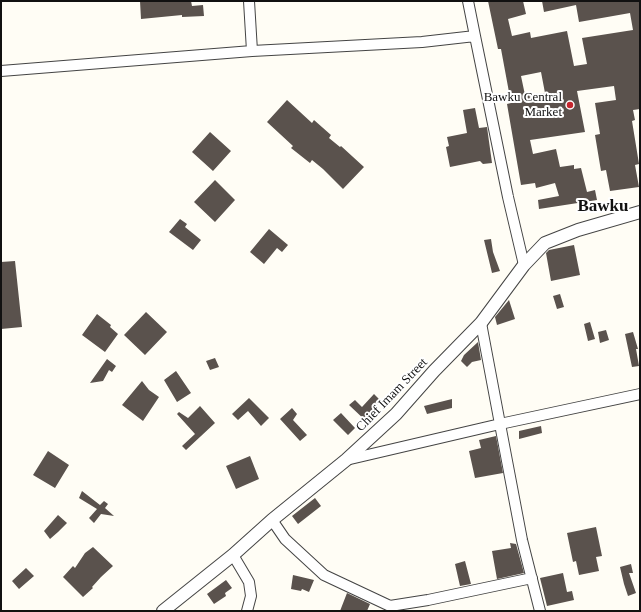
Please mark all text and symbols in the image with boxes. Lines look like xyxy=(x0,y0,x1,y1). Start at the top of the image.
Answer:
place label: Bawku Central Market xyxy=(484,90,562,121)
marker: Bawku Central Market xyxy=(565,100,575,110)
district label: Bawku xyxy=(577,197,629,217)
street label: Chief Imam Street xyxy=(353,355,431,435)

